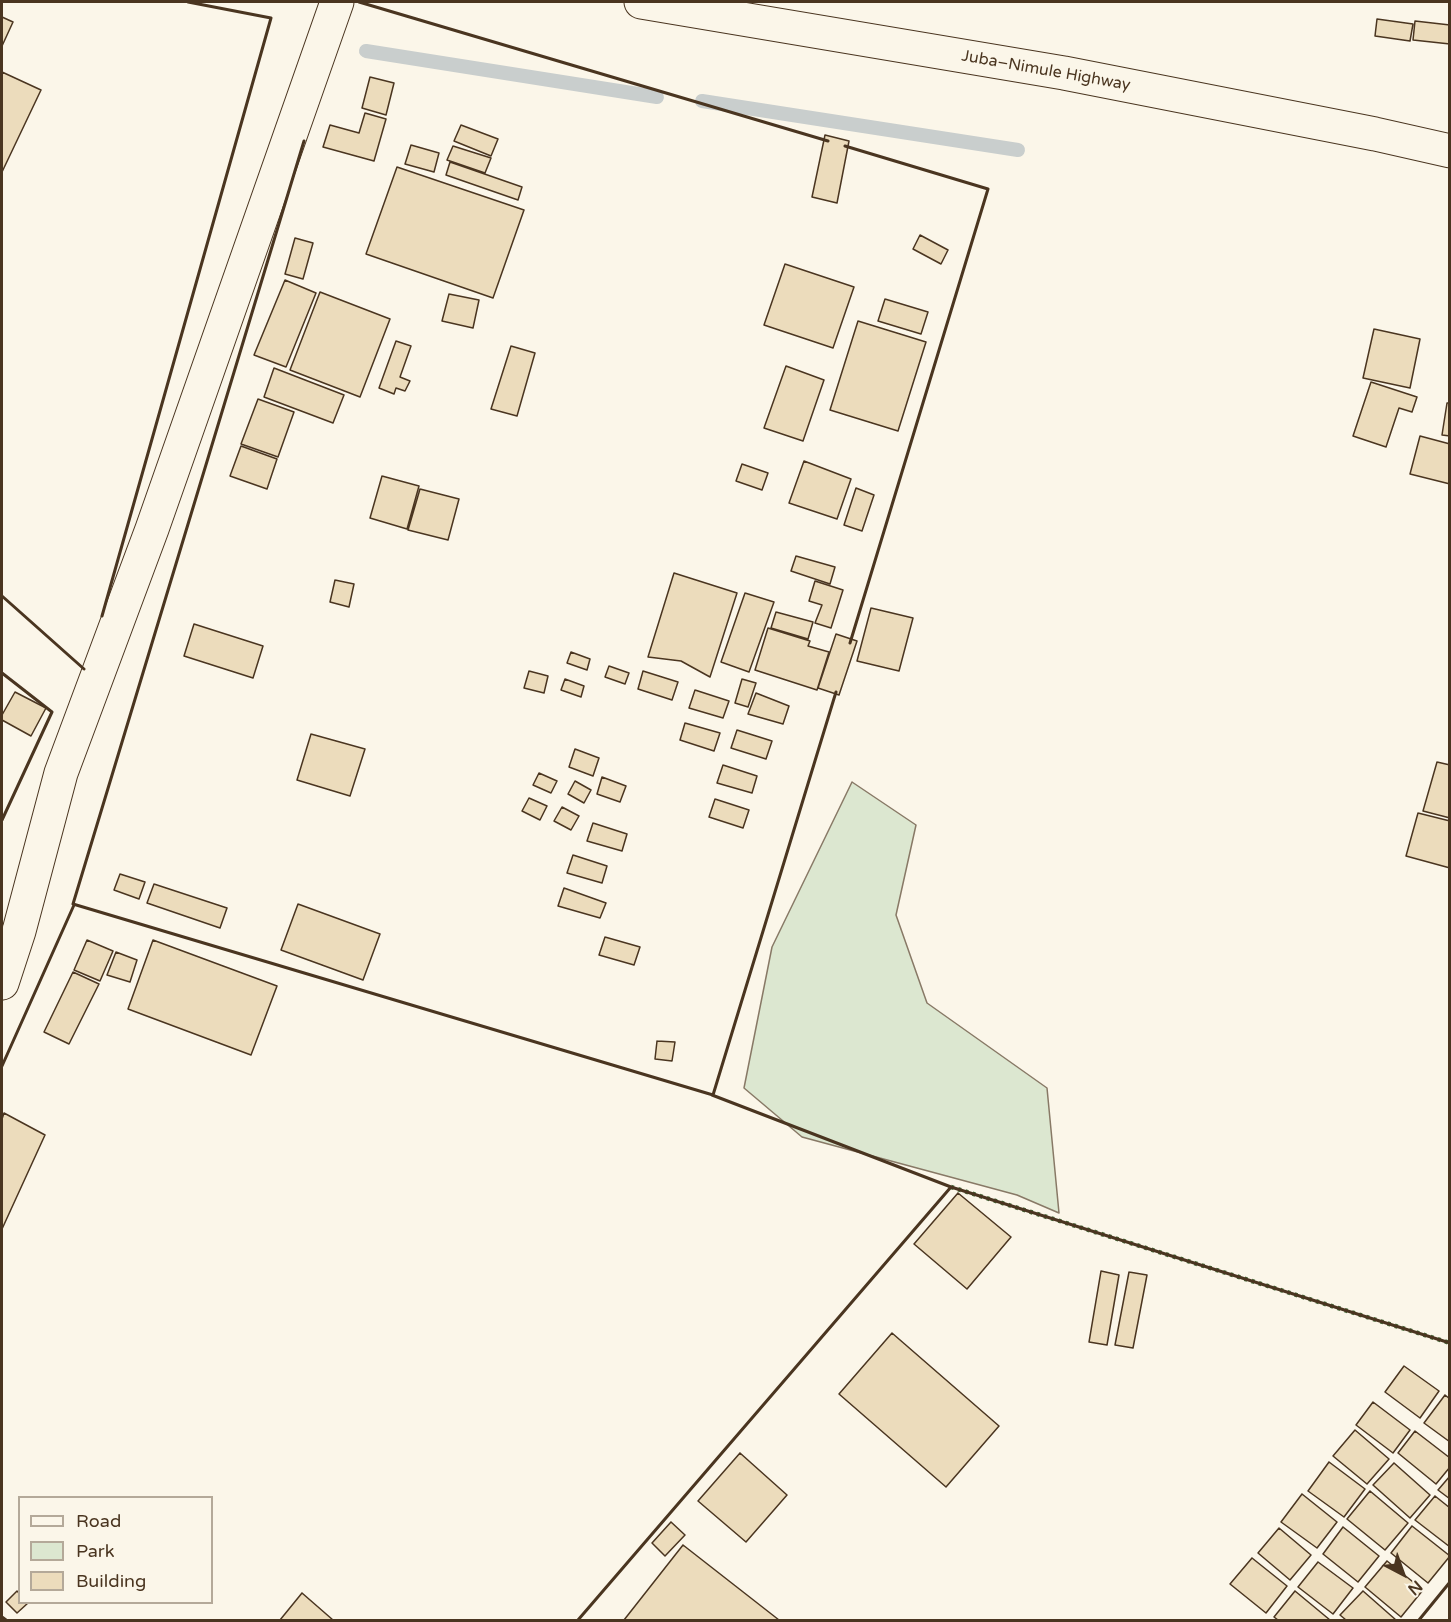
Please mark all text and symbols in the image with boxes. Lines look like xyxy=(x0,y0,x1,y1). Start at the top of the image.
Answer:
street label: Juba–Nimule Highway xyxy=(960,47,1132,95)
legend xyxy=(18,1496,213,1604)
text: Road xyxy=(76,1510,121,1532)
text: Park xyxy=(76,1540,114,1562)
north arrow xyxy=(1373,1544,1433,1604)
text: Building xyxy=(76,1570,146,1592)
text: N xyxy=(1403,1576,1426,1599)

